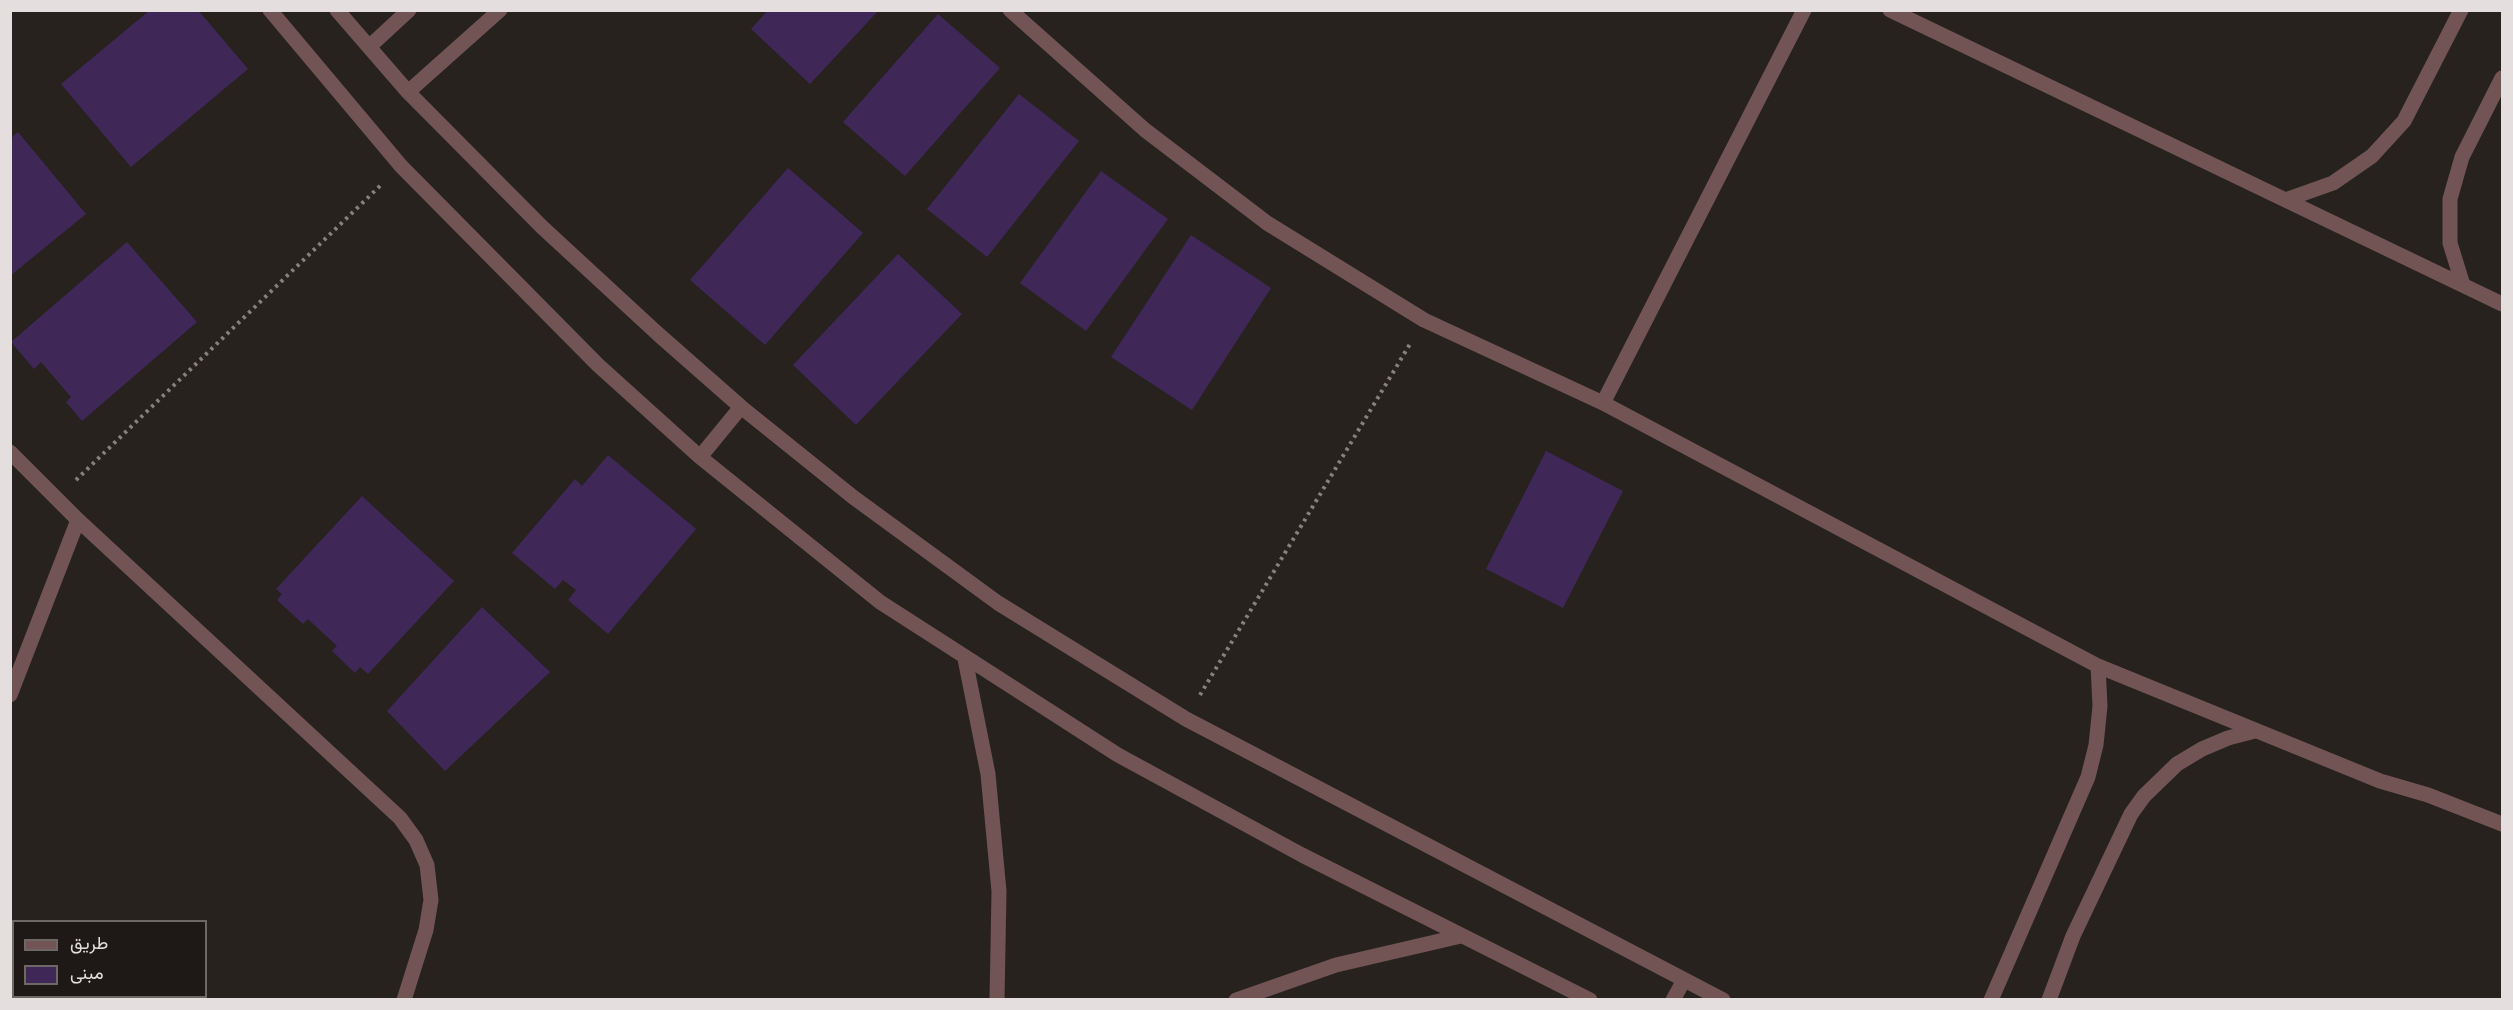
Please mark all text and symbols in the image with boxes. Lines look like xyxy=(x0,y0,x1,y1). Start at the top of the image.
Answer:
legend xyxy=(12,920,207,998)
text: طريق xyxy=(70,932,108,954)
text: مبنى xyxy=(70,962,104,984)

